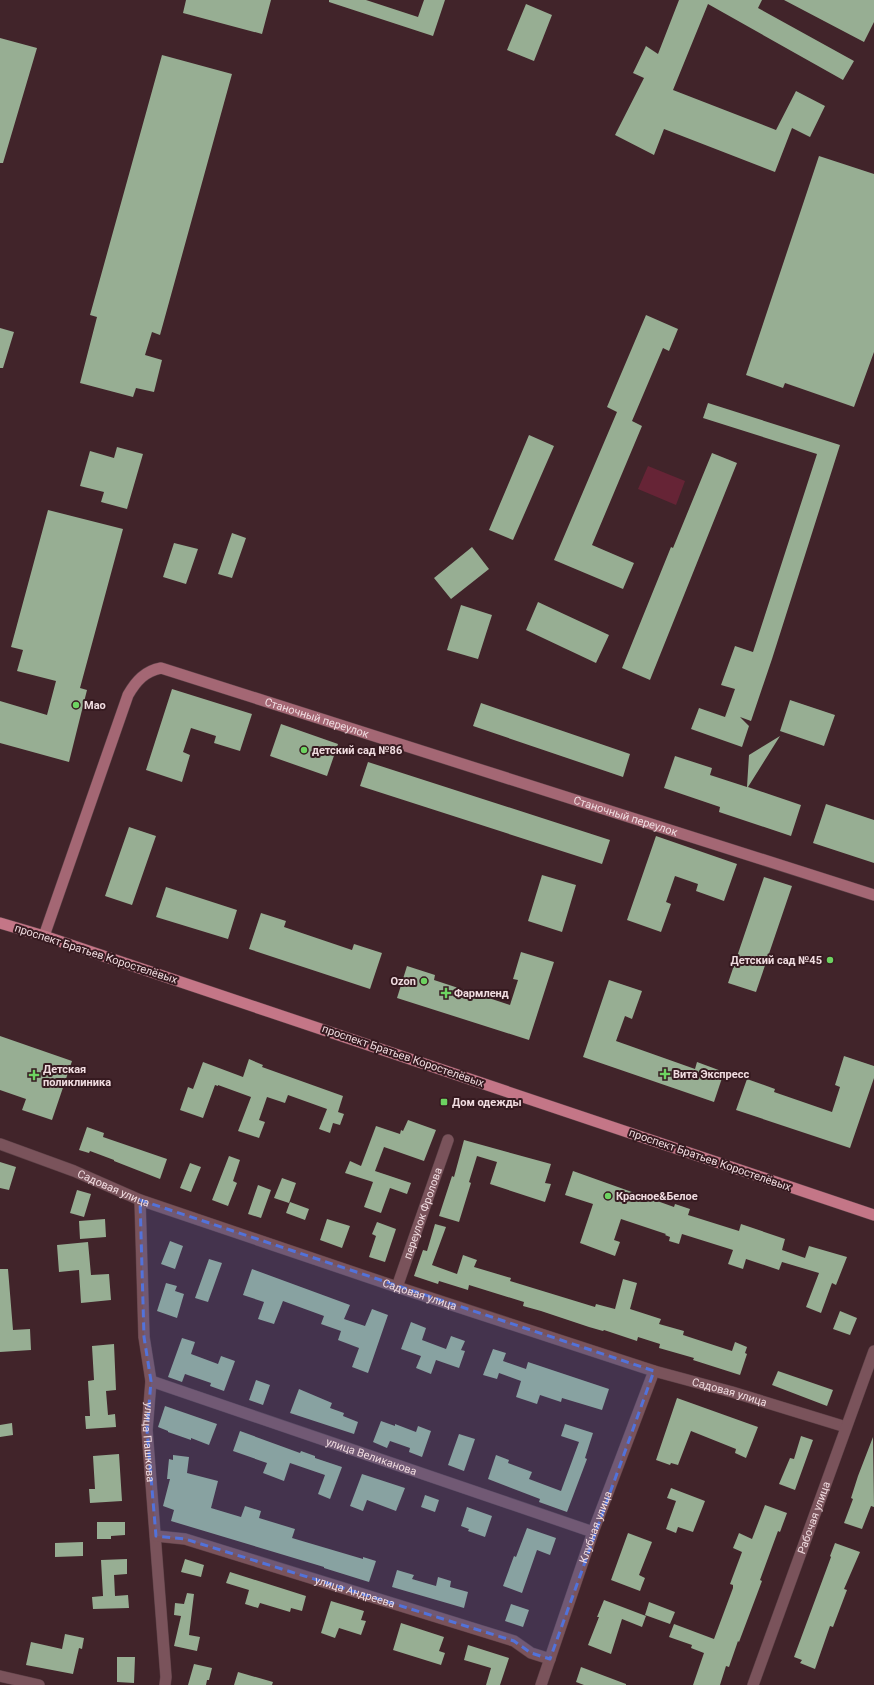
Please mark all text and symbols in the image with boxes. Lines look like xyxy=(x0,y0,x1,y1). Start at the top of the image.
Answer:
street label: Станочный переулок xyxy=(263,695,371,740)
place label: Мао xyxy=(84,699,106,712)
marker: Мао xyxy=(71,700,81,710)
place label: детский сад №86 xyxy=(312,744,402,757)
marker: детский сад №86 xyxy=(299,745,309,755)
street label: Станочный переулок xyxy=(572,793,679,839)
street label: проспект Братьев Коростелёвых xyxy=(13,921,180,987)
place label: Детский сад №45 xyxy=(731,954,822,967)
marker: Детский сад №45 xyxy=(825,955,835,965)
place label: Ozon xyxy=(391,975,416,988)
marker: Ozon xyxy=(419,976,429,986)
place label: Фармленд xyxy=(454,987,509,1000)
marker: Фармленд xyxy=(441,988,451,998)
street label: проспект Братьев Коростелёвых xyxy=(320,1022,486,1090)
place label: Детская поликлиника xyxy=(43,1063,111,1089)
place label: Вита Экспресс xyxy=(673,1068,749,1081)
marker: Детская поликлиника xyxy=(28,1069,40,1081)
marker: Вита Экспресс xyxy=(660,1069,670,1079)
place label: Дом одежды xyxy=(452,1096,522,1109)
marker: Дом одежды xyxy=(439,1097,449,1107)
street label: проспект Братьев Коростелёвых xyxy=(627,1126,793,1194)
street label: переулок Фролова xyxy=(401,1166,444,1261)
street label: Садовая улица xyxy=(76,1167,151,1209)
place label: Красное&Белое xyxy=(616,1190,698,1203)
marker: Красное&Белое xyxy=(603,1191,613,1201)
street label: Садовая улица xyxy=(381,1276,458,1313)
street label: Садовая улица xyxy=(691,1375,769,1409)
street label: улица Пашкова xyxy=(140,1402,157,1483)
street label: улица Великанова xyxy=(324,1435,419,1478)
street label: Рабочая улица xyxy=(795,1480,833,1556)
street label: Клубная улица xyxy=(576,1489,614,1565)
street label: улица Андреева xyxy=(313,1573,397,1610)

